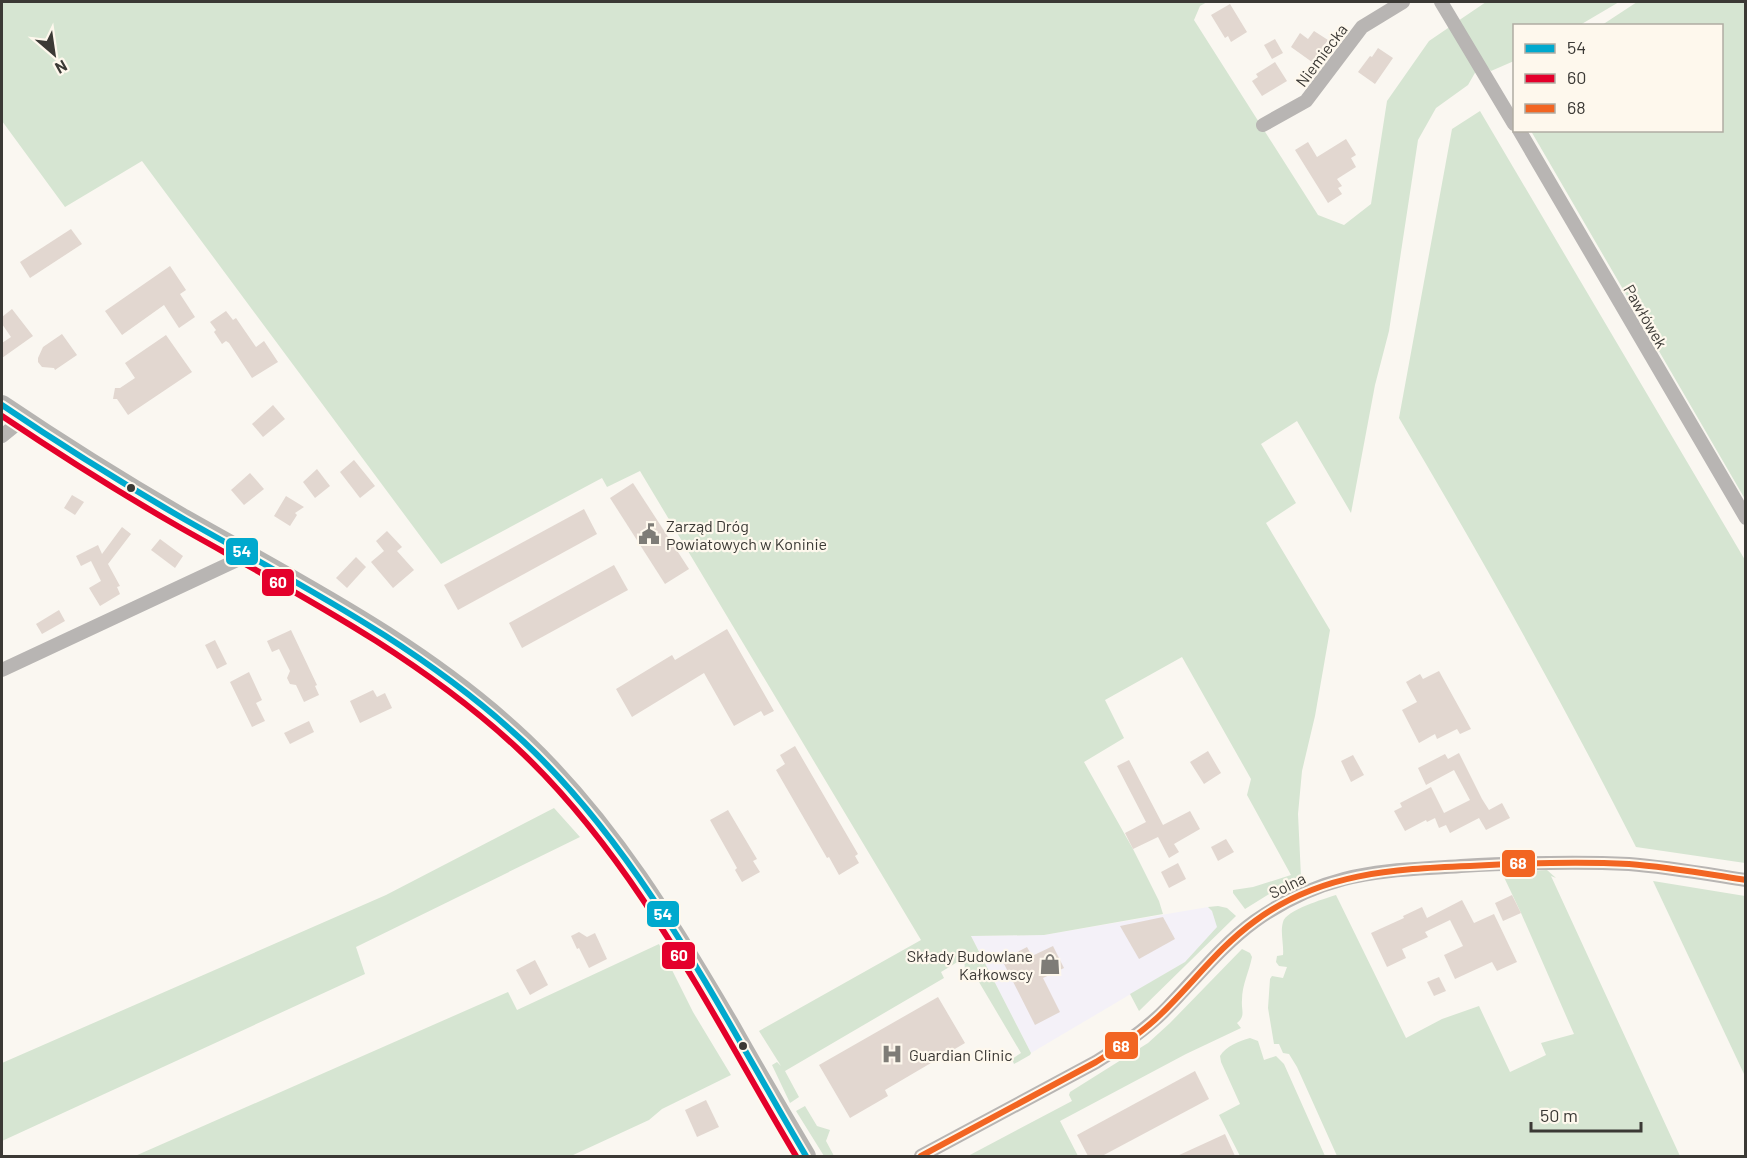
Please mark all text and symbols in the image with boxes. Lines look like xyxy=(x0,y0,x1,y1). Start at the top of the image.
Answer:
street label: Niemiecka xyxy=(1291,20,1351,90)
north arrow xyxy=(24,24,84,84)
legend xyxy=(1513,24,1723,132)
text: 54 xyxy=(1567,36,1586,58)
text: N xyxy=(52,57,71,78)
text: 60 xyxy=(1567,66,1586,88)
text: 68 xyxy=(1567,96,1586,118)
street label: Pawłówek xyxy=(1620,281,1672,351)
unlabelled marker xyxy=(125,482,137,494)
place label: Zarząd Dróg Powiatowych w Koninie xyxy=(666,516,827,553)
public building icon: Zarząd Dróg Powiatowych w Koninie xyxy=(637,522,661,546)
line badge: 54 xyxy=(225,537,259,566)
text: 54 xyxy=(233,541,251,560)
line badge: 60 xyxy=(261,568,295,597)
text: 60 xyxy=(269,572,287,591)
line badge: 68 xyxy=(1501,849,1536,878)
text: 68 xyxy=(1509,853,1527,872)
street label: Solna xyxy=(1266,868,1308,902)
line badge: 54 xyxy=(646,900,680,928)
text: 54 xyxy=(654,904,672,923)
line badge: 60 xyxy=(661,941,696,970)
text: 60 xyxy=(670,945,688,964)
place label: Składy Budowlane Kałkowscy xyxy=(907,946,1034,983)
shop icon: Składy Budowlane Kałkowscy xyxy=(1038,952,1062,976)
line badge: 68 xyxy=(1104,1031,1139,1060)
text: 68 xyxy=(1112,1036,1130,1055)
unlabelled marker xyxy=(737,1040,749,1052)
hospital icon: Guardian Clinic xyxy=(880,1042,904,1066)
place label: Guardian Clinic xyxy=(909,1045,1013,1064)
scale bar xyxy=(1531,1095,1640,1133)
text: 50 m xyxy=(1540,1104,1578,1126)

